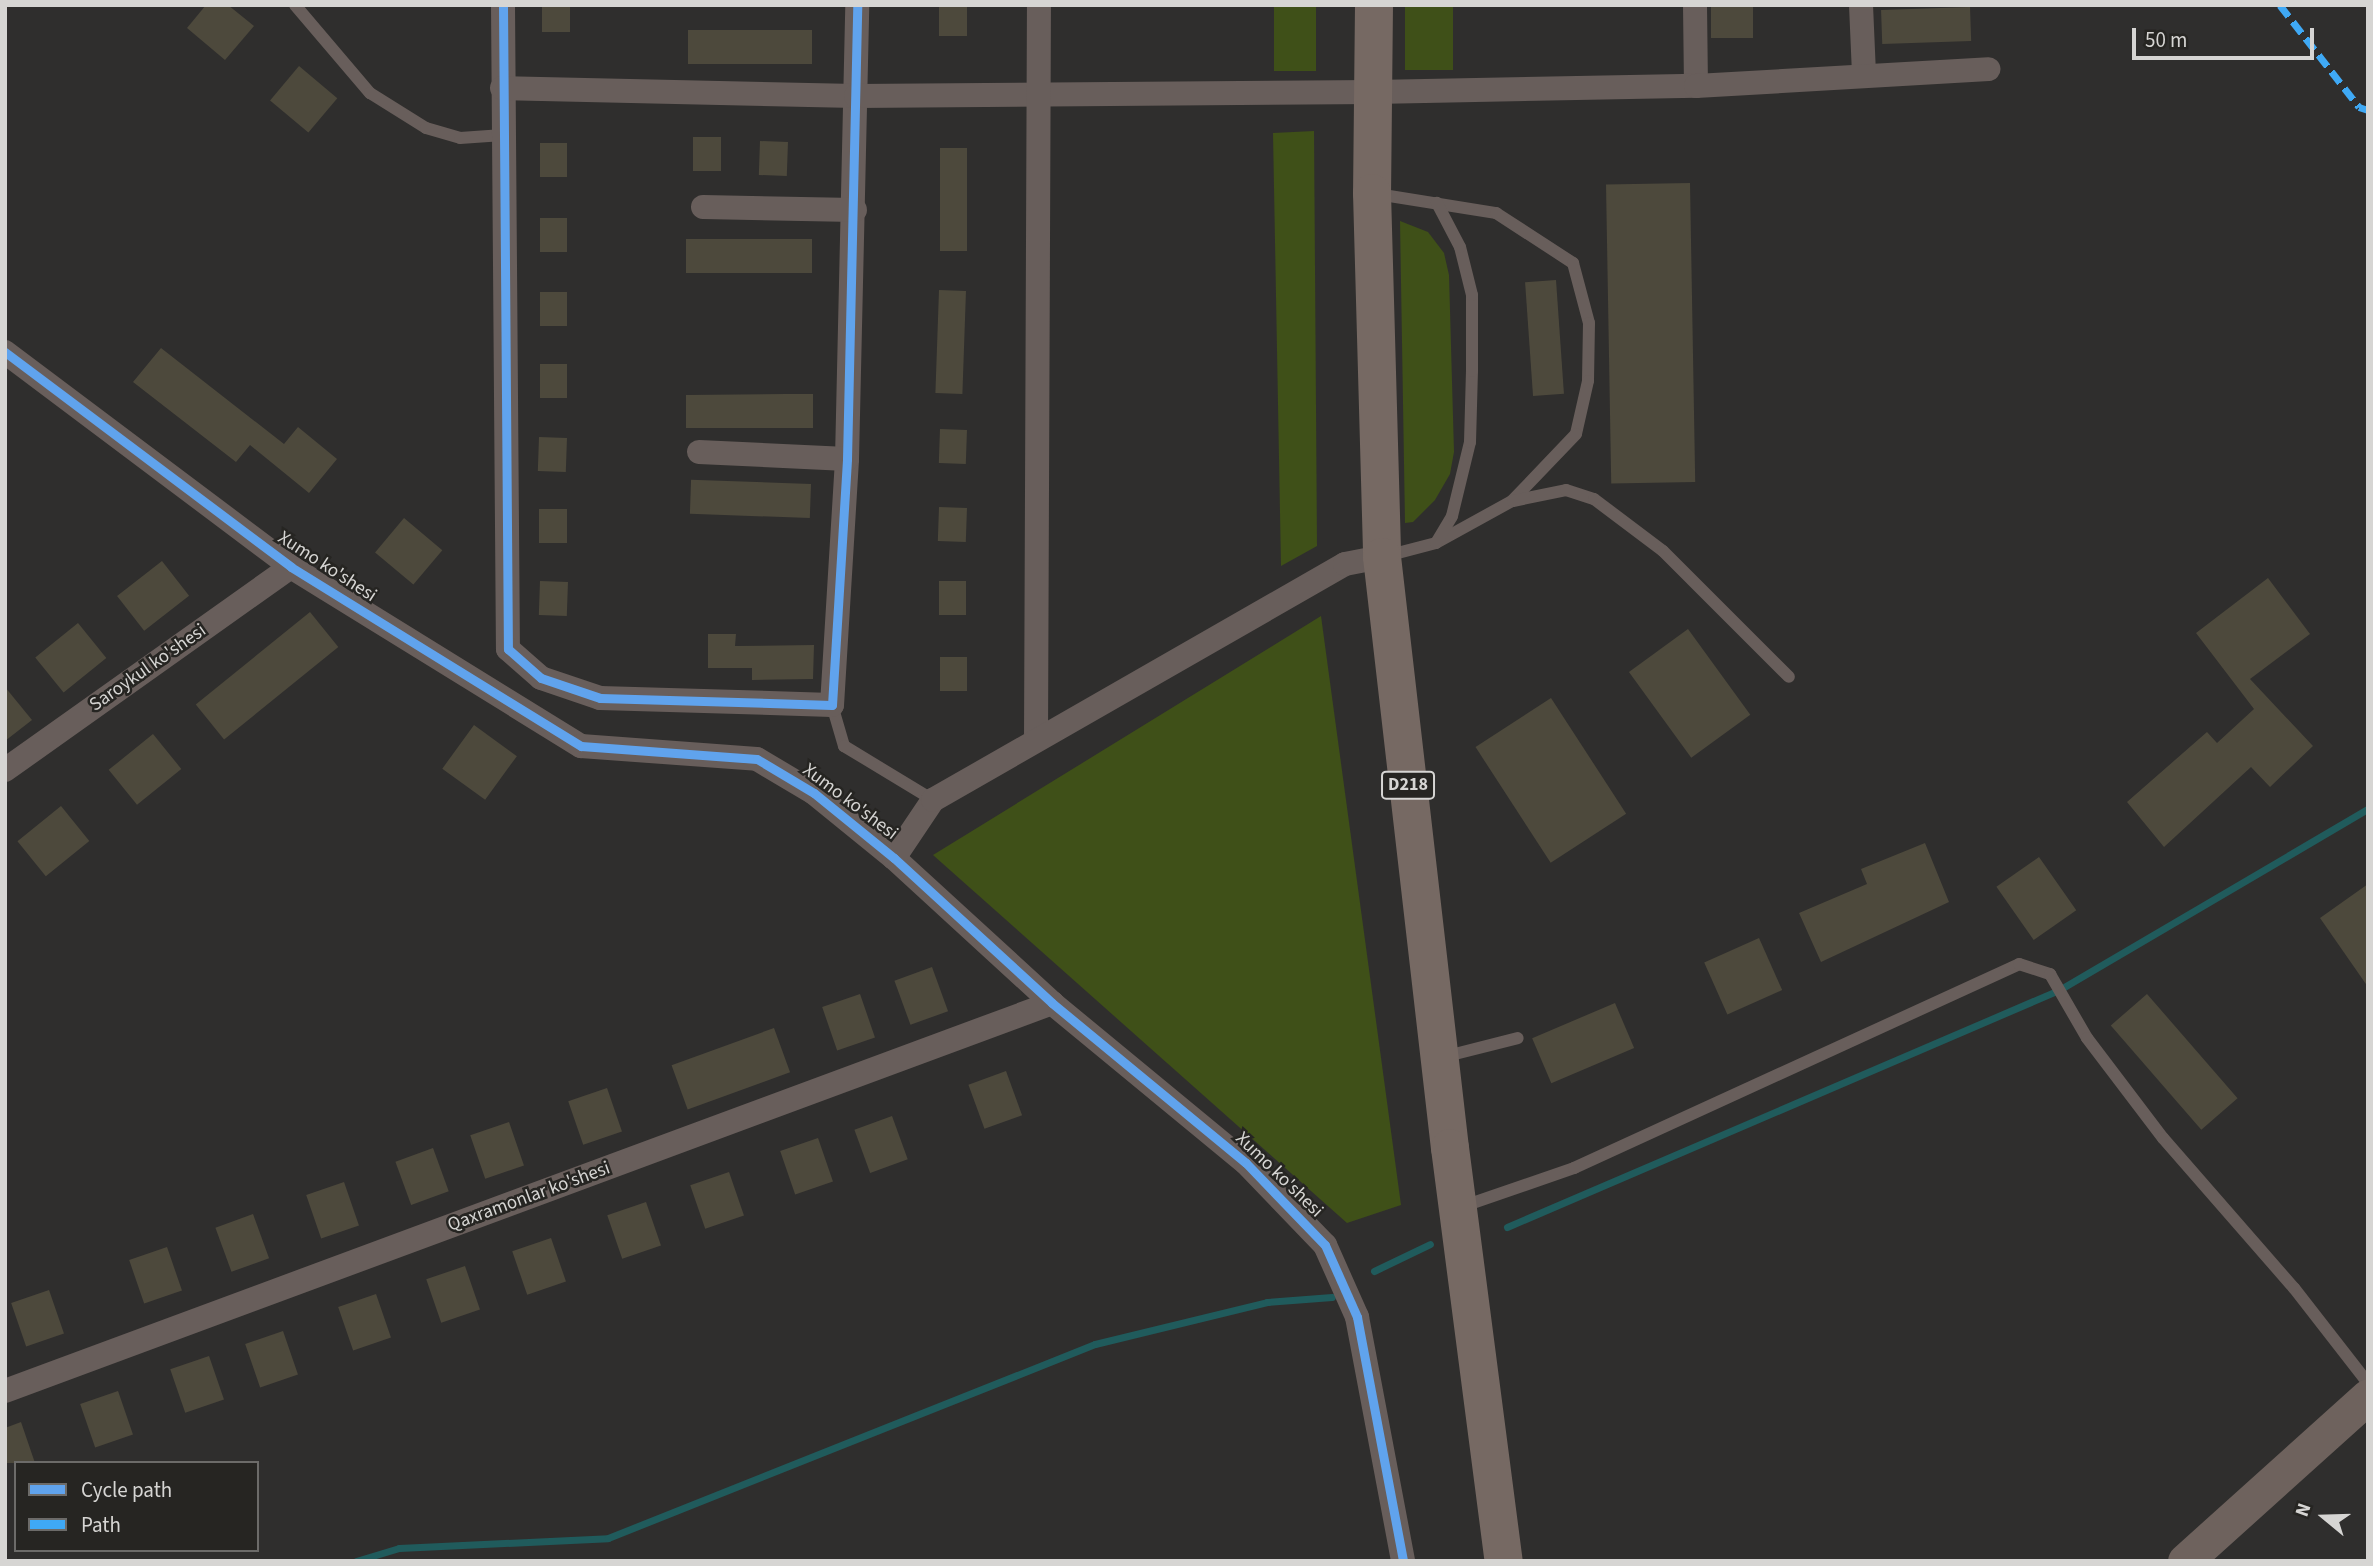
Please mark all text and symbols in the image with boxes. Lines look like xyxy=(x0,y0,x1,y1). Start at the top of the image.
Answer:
scale bar xyxy=(2135,14,2317,58)
text: 50 m xyxy=(2145,25,2187,55)
street label: Xumo ko'shesi xyxy=(273,527,381,607)
street label: Saroykul ko'shesi xyxy=(85,619,211,717)
street label: Xumo ko'shesi xyxy=(798,759,902,845)
road number: D218 xyxy=(1380,770,1436,800)
street label: Xumo ko'shesi xyxy=(1230,1127,1328,1223)
street label: Qaxramonlar ko'shesi xyxy=(445,1157,613,1237)
legend xyxy=(14,1461,259,1552)
text: Cycle path xyxy=(81,1475,172,1505)
north arrow xyxy=(2289,1482,2359,1552)
text: N xyxy=(2289,1500,2318,1520)
text: Path xyxy=(81,1510,121,1540)

